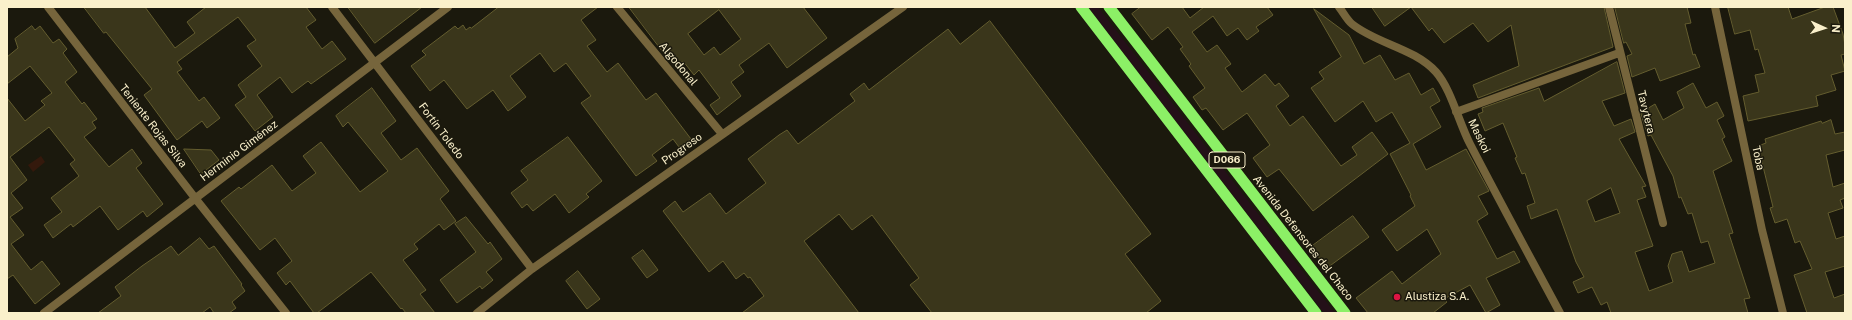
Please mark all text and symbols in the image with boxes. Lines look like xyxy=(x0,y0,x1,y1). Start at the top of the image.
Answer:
north arrow xyxy=(1804,8,1844,48)
text: N xyxy=(1830,24,1842,33)
street label: Algodonal xyxy=(656,40,700,88)
street label: Teniente Rojas Silva xyxy=(116,82,190,170)
street label: Tavytera xyxy=(1634,89,1658,135)
street label: Fortín Toledo xyxy=(416,100,466,162)
street label: Maskoi xyxy=(1465,117,1493,155)
street label: Herminio Giménez xyxy=(198,118,280,184)
street label: Progreso xyxy=(659,130,705,168)
street label: Toba xyxy=(1749,145,1767,171)
road number: D066 xyxy=(1209,152,1245,168)
street label: Avenida Defensores del Chaco xyxy=(1250,173,1356,303)
place label: Alustiza S.A. xyxy=(1405,290,1469,304)
marker: Alustiza S.A. xyxy=(1392,292,1402,302)

